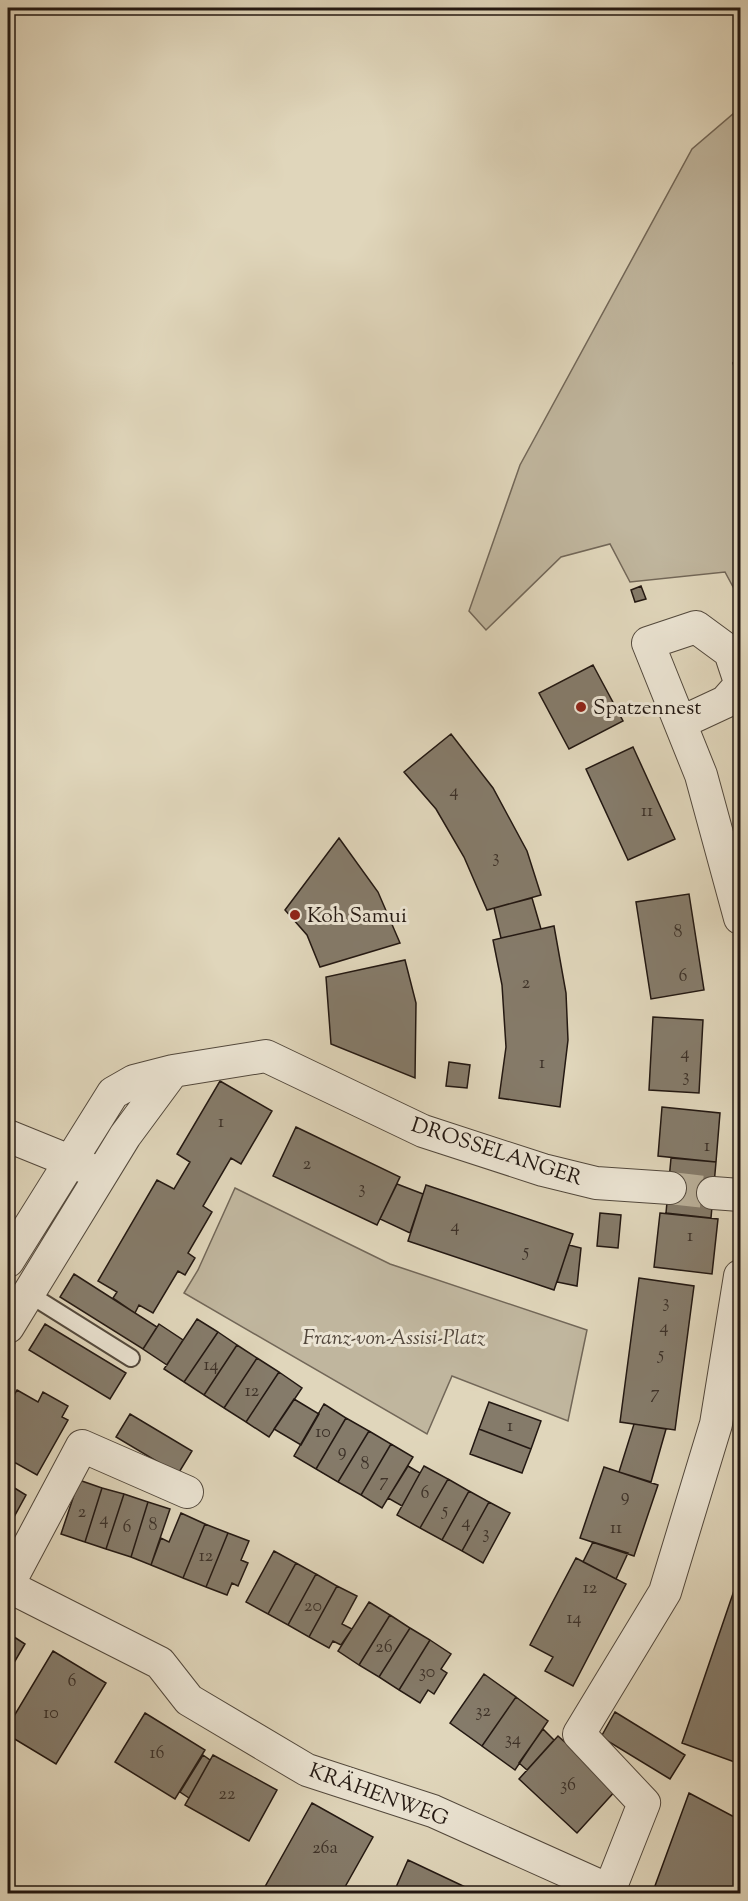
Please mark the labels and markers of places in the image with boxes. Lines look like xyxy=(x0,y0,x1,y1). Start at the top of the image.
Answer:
place label: Spatzennest xyxy=(593,694,701,724)
marker: Spatzennest xyxy=(574,700,588,714)
place label: Koh Samui xyxy=(307,902,407,932)
marker: Koh Samui xyxy=(288,908,302,922)

